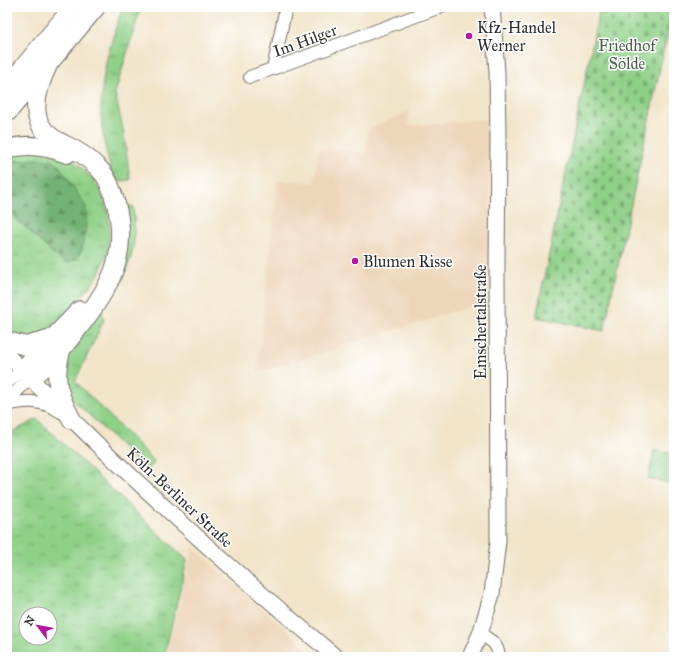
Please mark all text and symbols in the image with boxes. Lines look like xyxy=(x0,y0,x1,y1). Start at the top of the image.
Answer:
place label: Kfz-Handel Werner xyxy=(477,18,557,55)
street label: Im Hilger xyxy=(271,20,340,62)
marker: Kfz-Handel Werner xyxy=(464,31,474,41)
park label: Friedhof Sölde xyxy=(598,36,658,73)
place label: Blumen Risse xyxy=(363,252,453,271)
marker: Blumen Risse xyxy=(350,256,360,266)
street label: Emschertalstraße xyxy=(471,264,490,379)
street label: Köln-Berliner Straße xyxy=(123,443,237,552)
north arrow xyxy=(18,606,58,646)
text: N xyxy=(22,613,38,628)

